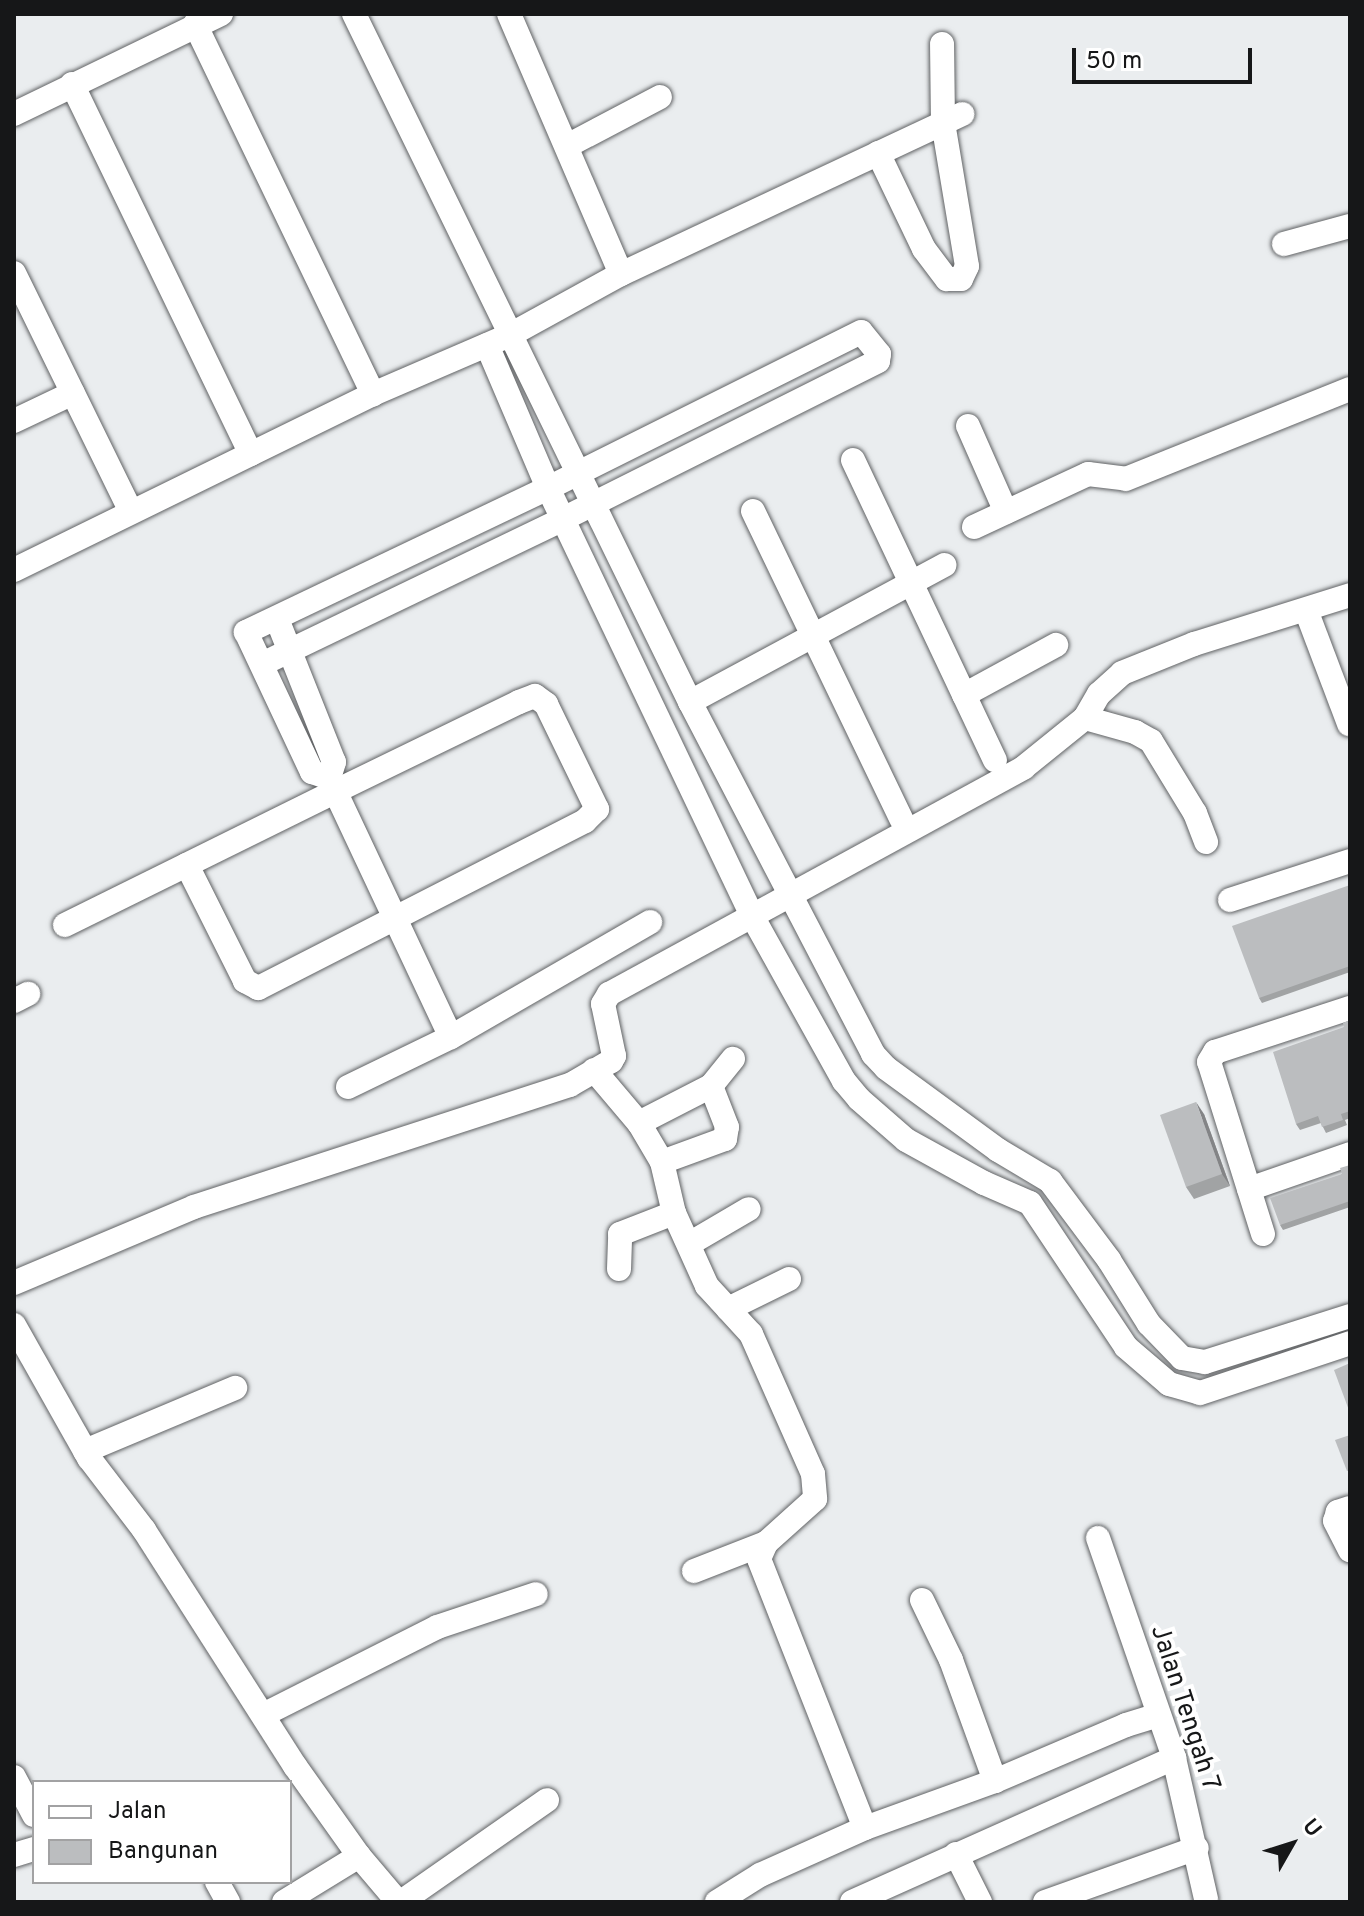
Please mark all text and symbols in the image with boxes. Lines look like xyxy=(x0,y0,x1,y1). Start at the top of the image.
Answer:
scale bar xyxy=(1076,32,1256,82)
text: 50 m xyxy=(1086,47,1142,77)
street label: Jalan Tengah 7 xyxy=(1142,1620,1226,1796)
legend xyxy=(32,1780,292,1884)
text: Jalan xyxy=(108,1797,166,1827)
north arrow xyxy=(1252,1804,1332,1884)
text: U xyxy=(1296,1814,1326,1843)
text: Bangunan xyxy=(108,1837,218,1867)

